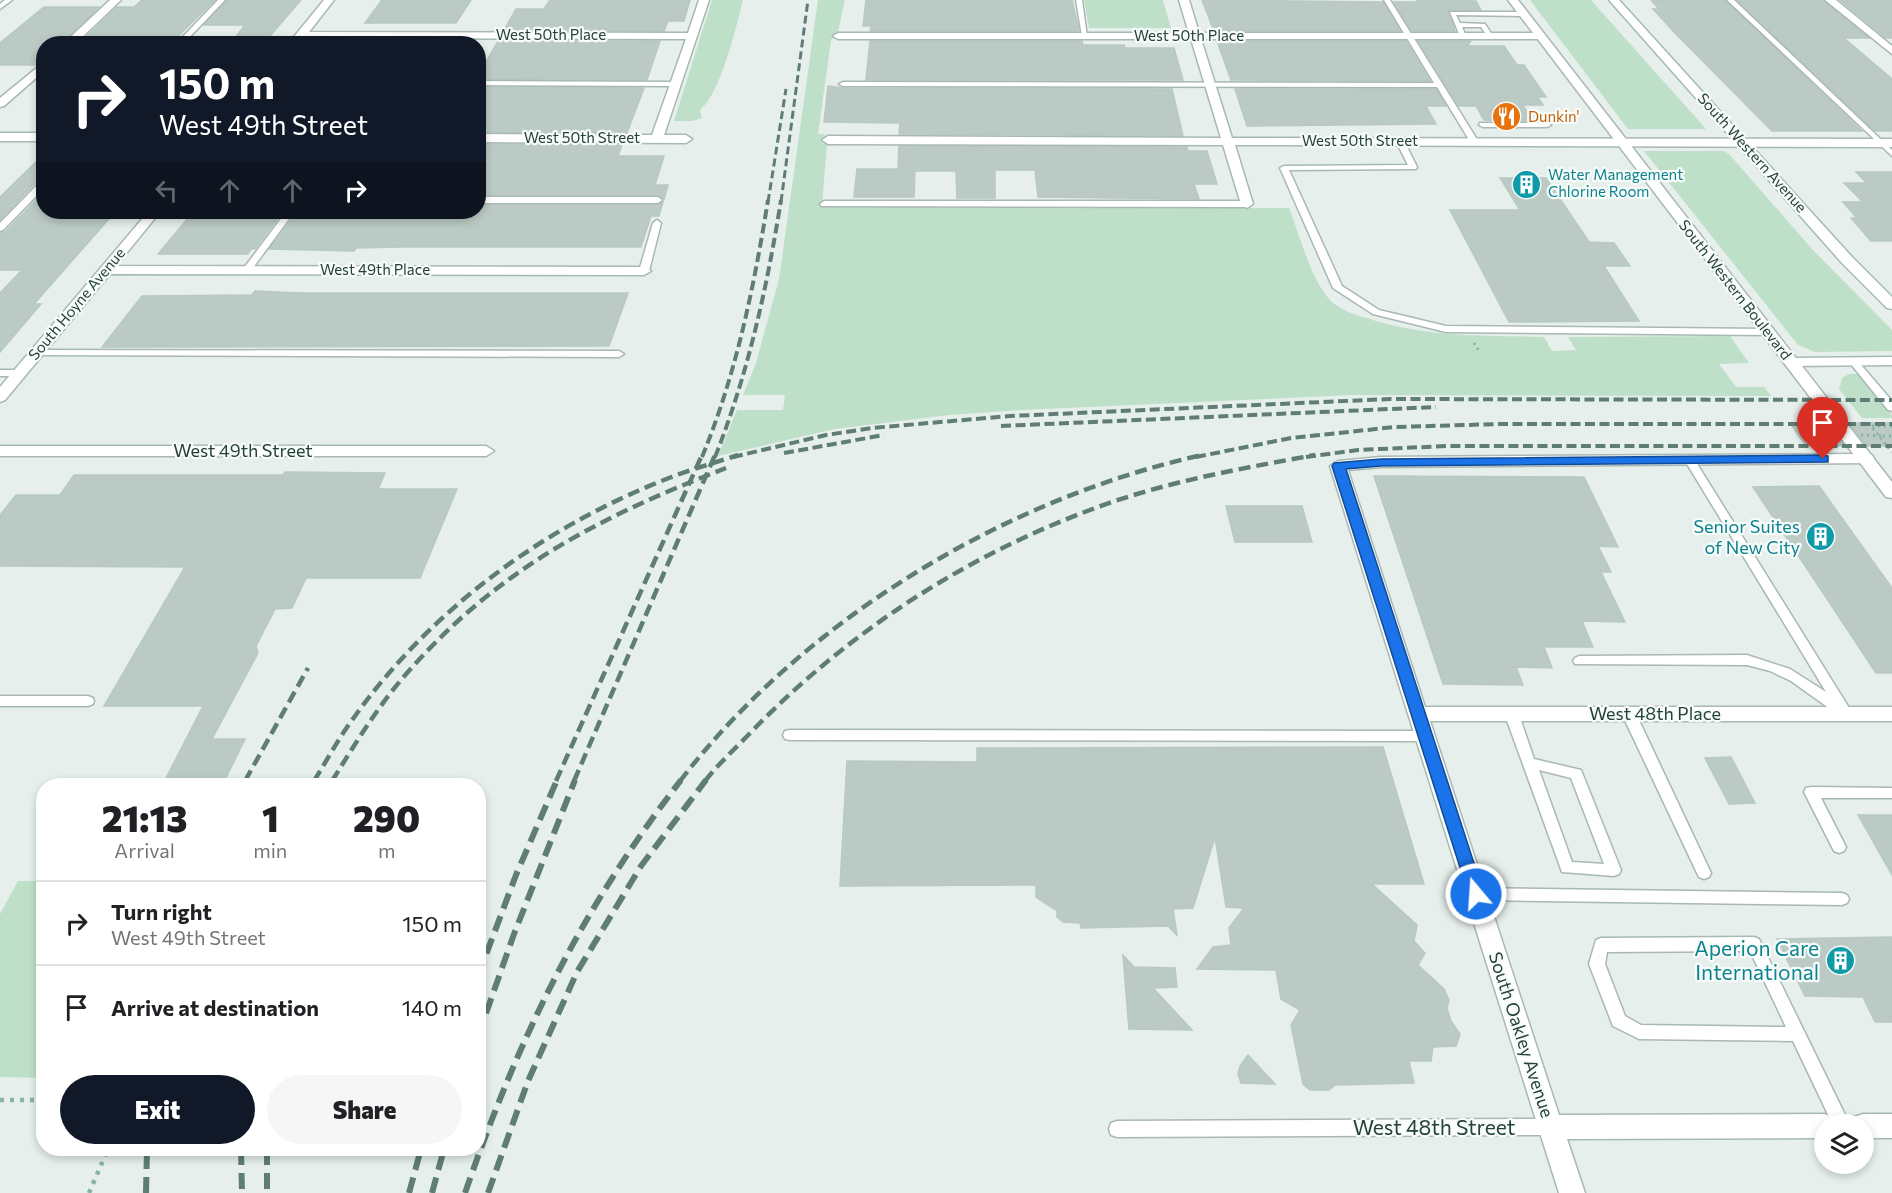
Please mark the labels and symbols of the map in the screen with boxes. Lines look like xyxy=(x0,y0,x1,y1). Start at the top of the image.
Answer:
street label: West 50th Place xyxy=(496,25,606,43)
street label: West 50th Place xyxy=(1134,26,1244,44)
street label: South Western Avenue xyxy=(1694,89,1811,216)
restaurant icon: Dunkin' xyxy=(1491,101,1523,133)
place label: Dunkin' xyxy=(1528,107,1580,125)
street label: West 50th Street xyxy=(524,128,640,146)
street label: West 50th Street xyxy=(1302,131,1418,149)
place label: Water Management Chlorine Room xyxy=(1548,165,1683,200)
building icon: Water Management Chlorine Room xyxy=(1511,168,1543,200)
street label: South Western Boulevard xyxy=(1676,216,1796,363)
street label: South Hoyne Avenue xyxy=(24,244,128,363)
street label: West 49th Place xyxy=(320,260,430,278)
pin xyxy=(1797,397,1848,459)
street label: West 49th Street xyxy=(173,439,313,461)
place label: Senior Suites of New City xyxy=(1693,515,1800,558)
building icon: Senior Suites of New City xyxy=(1805,521,1837,553)
street label: West 48th Place xyxy=(1589,702,1721,724)
position arrow xyxy=(1444,862,1508,926)
place label: Aperion Care International xyxy=(1694,935,1819,984)
building icon: Aperion Care International xyxy=(1824,945,1856,977)
street label: South Oakley Avenue xyxy=(1485,949,1559,1120)
street label: West 48th Street xyxy=(1353,1114,1515,1139)

